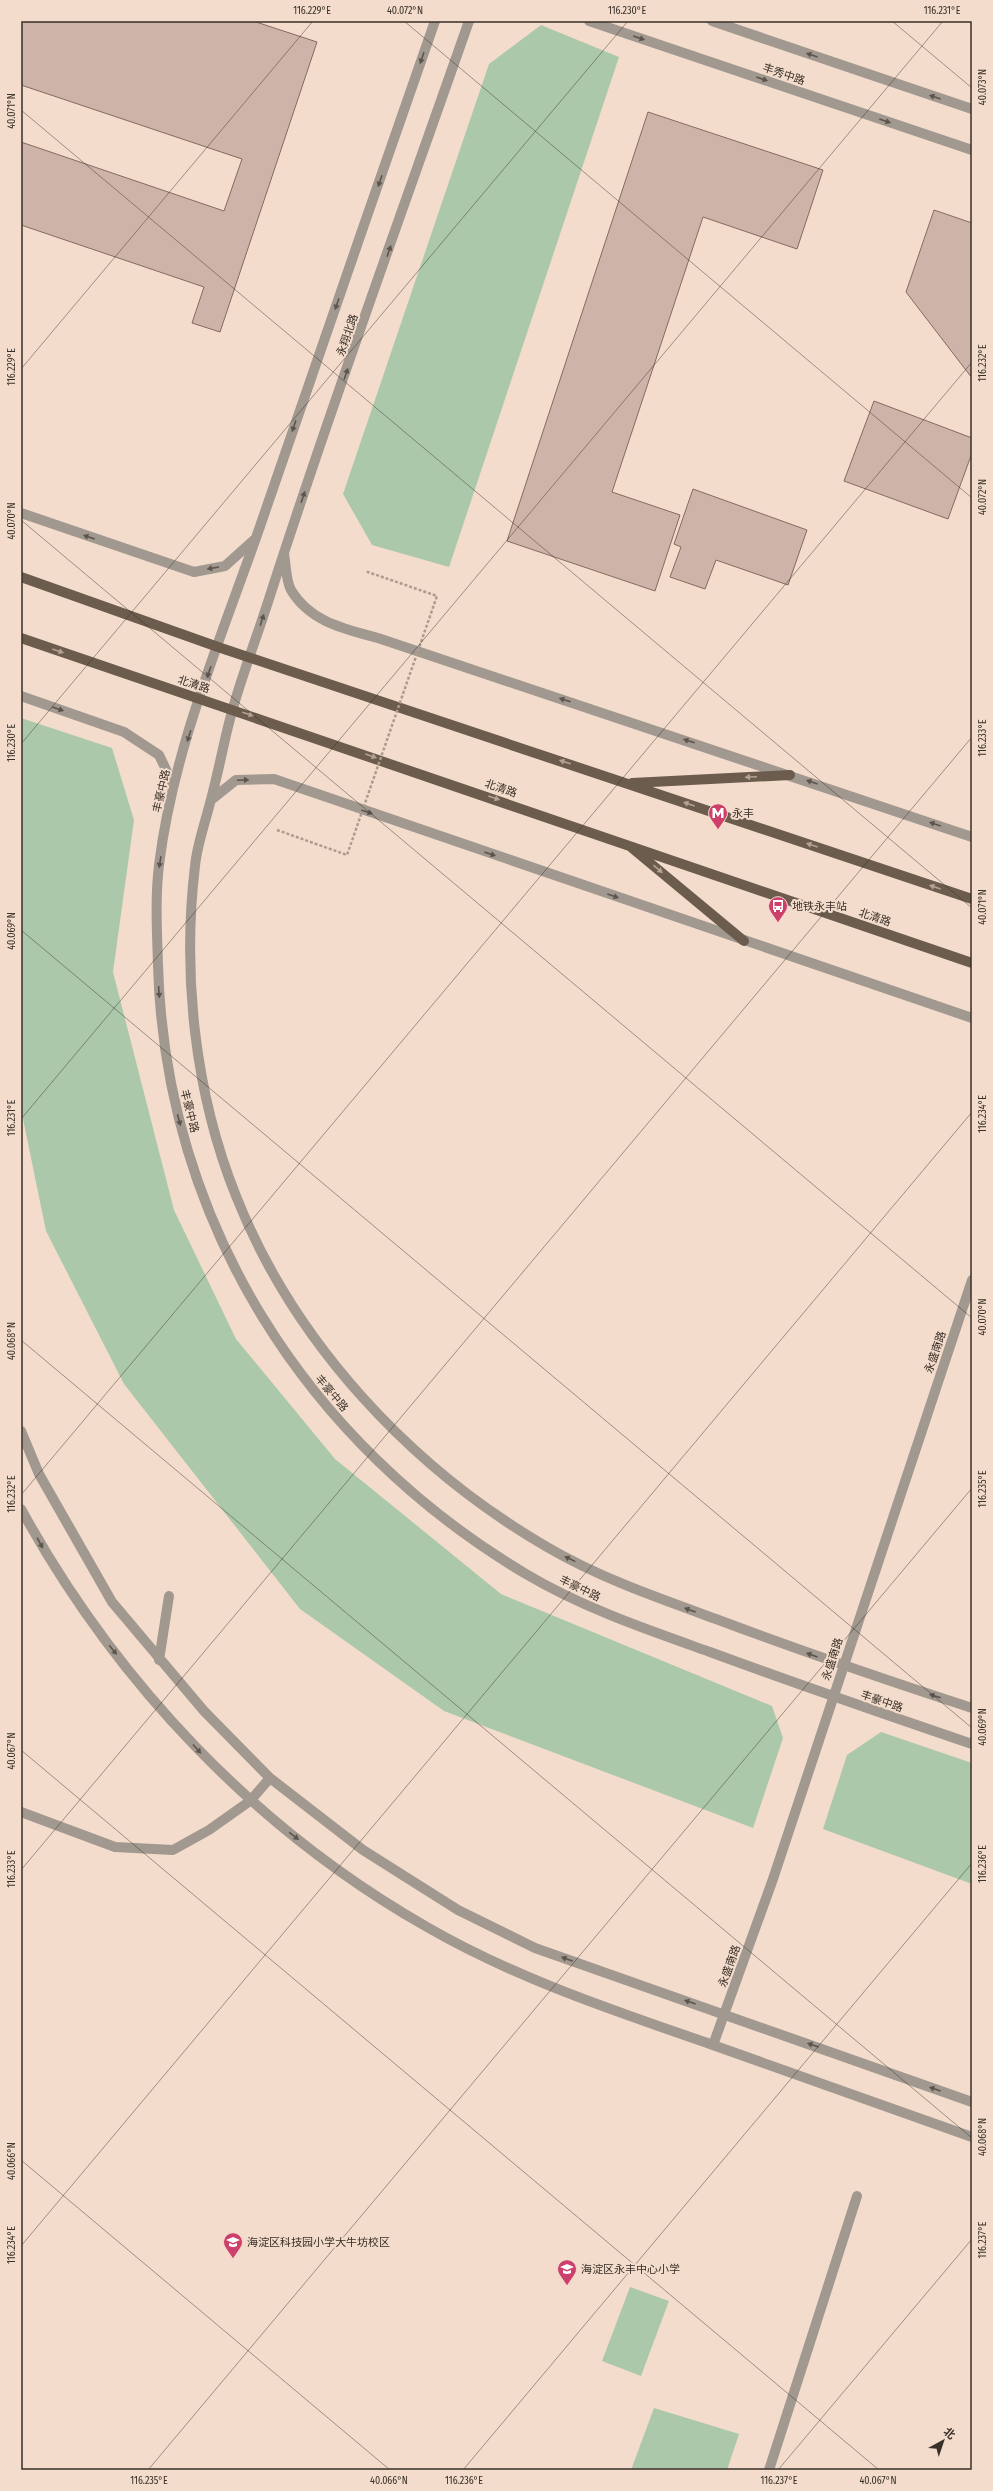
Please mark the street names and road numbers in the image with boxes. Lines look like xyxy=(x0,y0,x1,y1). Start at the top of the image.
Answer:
street label: 丰秀中路 xyxy=(761,61,807,88)
street label: 永翔北路 xyxy=(334,312,361,358)
street label: 北清路 xyxy=(176,673,212,696)
street label: 丰豪中路 xyxy=(150,768,173,814)
street label: 北清路 xyxy=(483,777,519,800)
street label: 北清路 xyxy=(857,906,893,929)
street label: 丰豪中路 xyxy=(178,1088,201,1134)
street label: 永盛南路 xyxy=(922,1329,949,1375)
street label: 丰豪中路 xyxy=(312,1372,351,1414)
street label: 丰豪中路 xyxy=(557,1573,602,1604)
street label: 永盛南路 xyxy=(819,1636,845,1682)
street label: 丰豪中路 xyxy=(859,1688,905,1715)
street label: 永盛南路 xyxy=(716,1943,743,1989)

